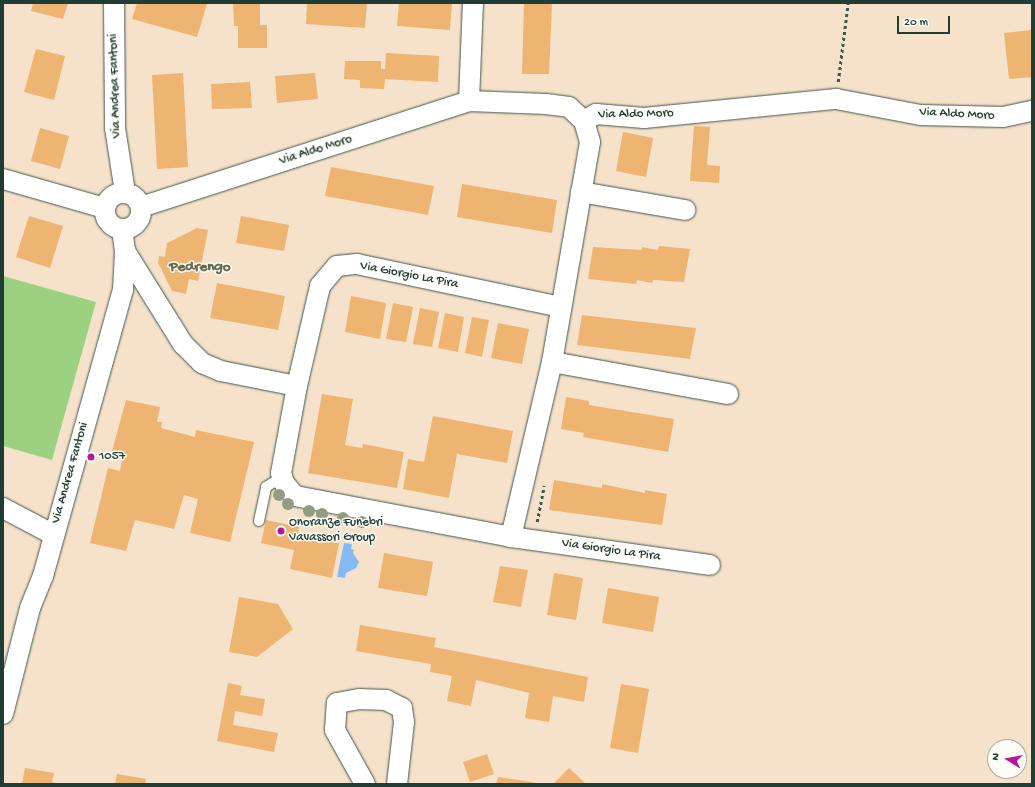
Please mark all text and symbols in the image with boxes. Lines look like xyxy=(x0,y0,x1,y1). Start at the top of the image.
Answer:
scale bar xyxy=(899,8,952,34)
text: 20 m xyxy=(904,16,928,30)
street label: Via Andrea Fantoni xyxy=(106,34,126,138)
street label: Via Aldo Moro xyxy=(919,105,995,125)
street label: Via Aldo Moro xyxy=(598,107,674,123)
street label: Via Aldo Moro xyxy=(278,132,354,170)
district label: Pedrengo xyxy=(169,259,231,277)
street label: Via Giorgio La Pira xyxy=(359,259,459,293)
street label: Via Andrea Fantoni xyxy=(49,421,93,525)
place label: 1057 xyxy=(99,449,125,465)
marker: 1057 xyxy=(86,452,96,462)
place label: Onoranze Funebri Vavassori Group xyxy=(289,516,383,547)
marker: Onoranze Funebri Vavassori Group xyxy=(276,526,286,536)
street label: Via Giorgio La Pira xyxy=(561,536,661,566)
north arrow xyxy=(987,739,1027,779)
text: N xyxy=(990,752,1003,762)

